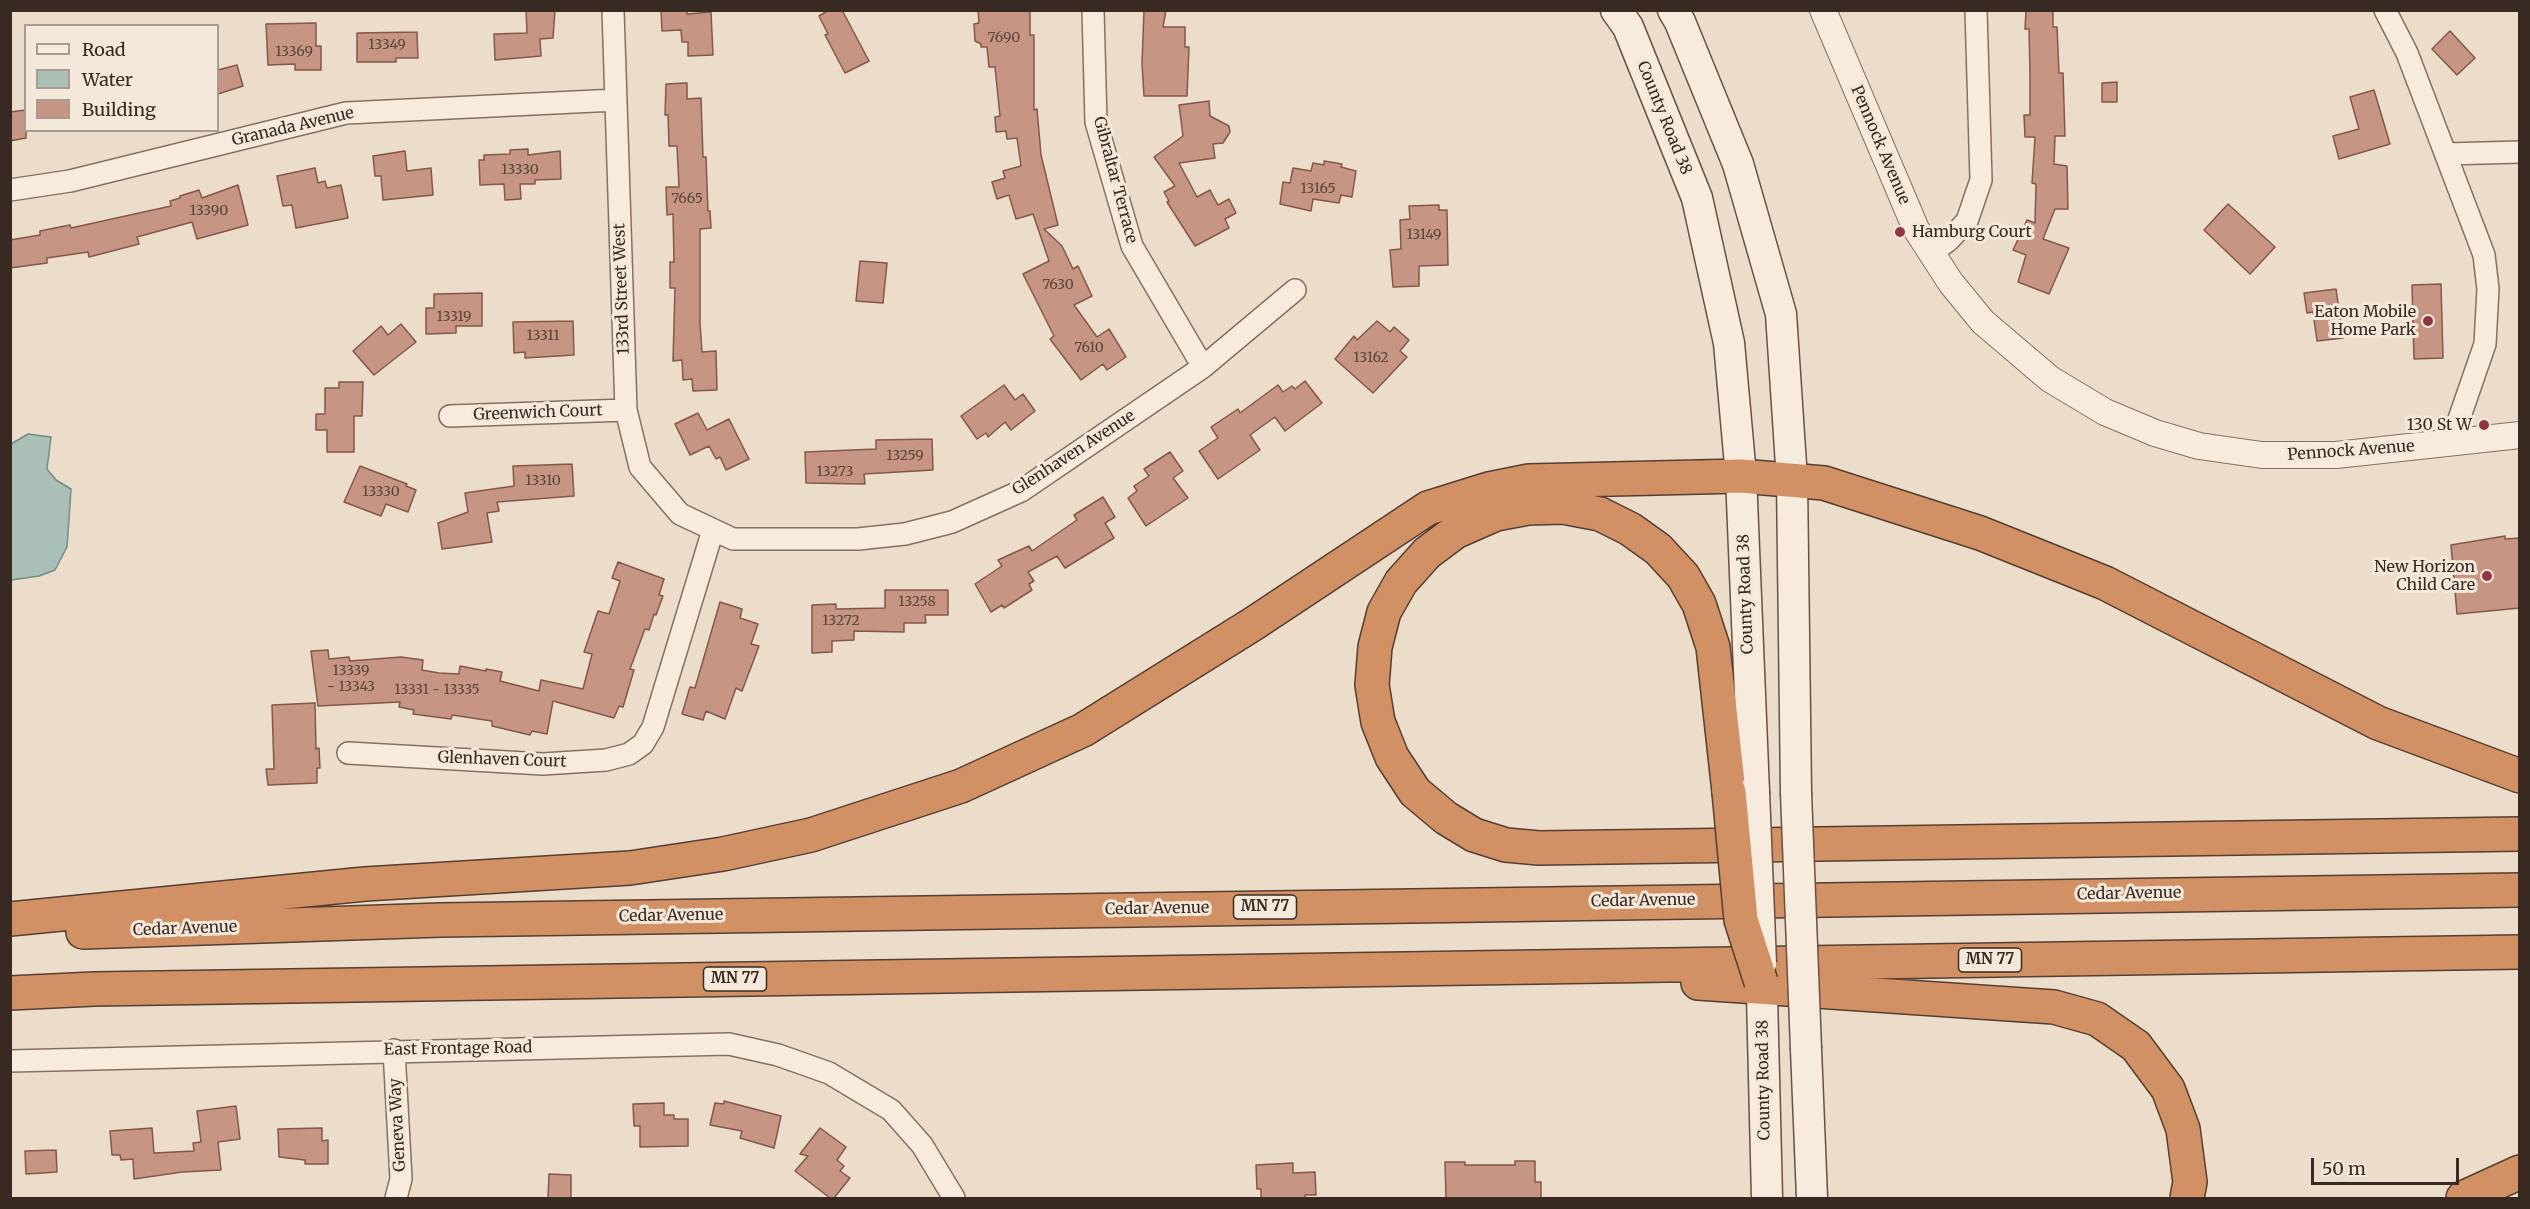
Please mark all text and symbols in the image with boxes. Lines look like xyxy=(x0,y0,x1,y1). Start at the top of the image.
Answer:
legend xyxy=(24,24,219,132)
house number: 7690 xyxy=(988,30,1020,46)
house number: 13349 xyxy=(368,37,406,53)
text: Road xyxy=(82,38,126,61)
house number: 13369 xyxy=(275,44,313,60)
street label: County Road 38 xyxy=(1633,59,1695,177)
text: Water xyxy=(82,68,133,91)
street label: Pennock Avenue xyxy=(1846,83,1914,207)
text: Building xyxy=(82,98,156,121)
street label: Granada Avenue xyxy=(230,104,356,150)
street label: Gibraltar Terrace xyxy=(1089,114,1141,246)
house number: 13330 xyxy=(501,162,539,178)
house number: 13165 xyxy=(1300,181,1336,197)
house number: 7665 xyxy=(671,191,703,207)
house number: 13390 xyxy=(190,203,228,219)
place label: Hamburg Court xyxy=(1912,222,2032,242)
street label: 133rd Street West xyxy=(610,223,634,355)
marker: Hamburg Court xyxy=(1893,225,1907,239)
house number: 13149 xyxy=(1406,227,1442,243)
house number: 7630 xyxy=(1042,277,1074,293)
place label: Eaton Mobile Home Park xyxy=(2314,302,2416,340)
house number: 13319 xyxy=(437,309,471,325)
marker: Eaton Mobile Home Park xyxy=(2421,314,2435,328)
house number: 13311 xyxy=(527,328,559,344)
house number: 7610 xyxy=(1074,340,1104,356)
house number: 13162 xyxy=(1353,350,1389,366)
street label: Greenwich Court xyxy=(473,401,603,425)
street label: Glenhaven Avenue xyxy=(1009,406,1139,500)
place label: 130 St W xyxy=(2407,415,2472,435)
marker: 130 St W xyxy=(2477,418,2491,432)
street label: Pennock Avenue xyxy=(2287,437,2415,465)
house number: 13259 xyxy=(886,448,924,464)
house number: 13273 xyxy=(816,464,854,480)
house number: 13310 xyxy=(525,473,561,489)
house number: 13330 xyxy=(362,484,400,500)
street label: County Road 38 xyxy=(1734,533,1758,655)
place label: New Horizon Child Care xyxy=(2374,557,2475,595)
marker: New Horizon Child Care xyxy=(2480,569,2494,583)
house number: 13258 xyxy=(898,594,936,610)
house number: 13272 xyxy=(822,613,860,629)
house number: 13339 - 13343 xyxy=(327,663,375,696)
house number: 13331 - 13335 xyxy=(394,682,480,698)
street label: Glenhaven Court xyxy=(437,748,567,772)
street label: Cedar Avenue xyxy=(2077,883,2181,905)
street label: Cedar Avenue xyxy=(1591,890,1695,912)
road number: MN 77 xyxy=(1234,895,1296,919)
street label: Cedar Avenue xyxy=(1105,898,1209,920)
street label: Cedar Avenue xyxy=(619,905,723,927)
street label: Cedar Avenue xyxy=(133,918,237,940)
road number: MN 77 xyxy=(1958,948,2022,972)
road number: MN 77 xyxy=(704,967,766,991)
street label: County Road 38 xyxy=(1753,1020,1775,1140)
street label: East Frontage Road xyxy=(384,1038,532,1060)
street label: Geneva Way xyxy=(386,1078,410,1172)
scale bar xyxy=(2314,1146,2462,1184)
text: 50 m xyxy=(2322,1157,2366,1180)

